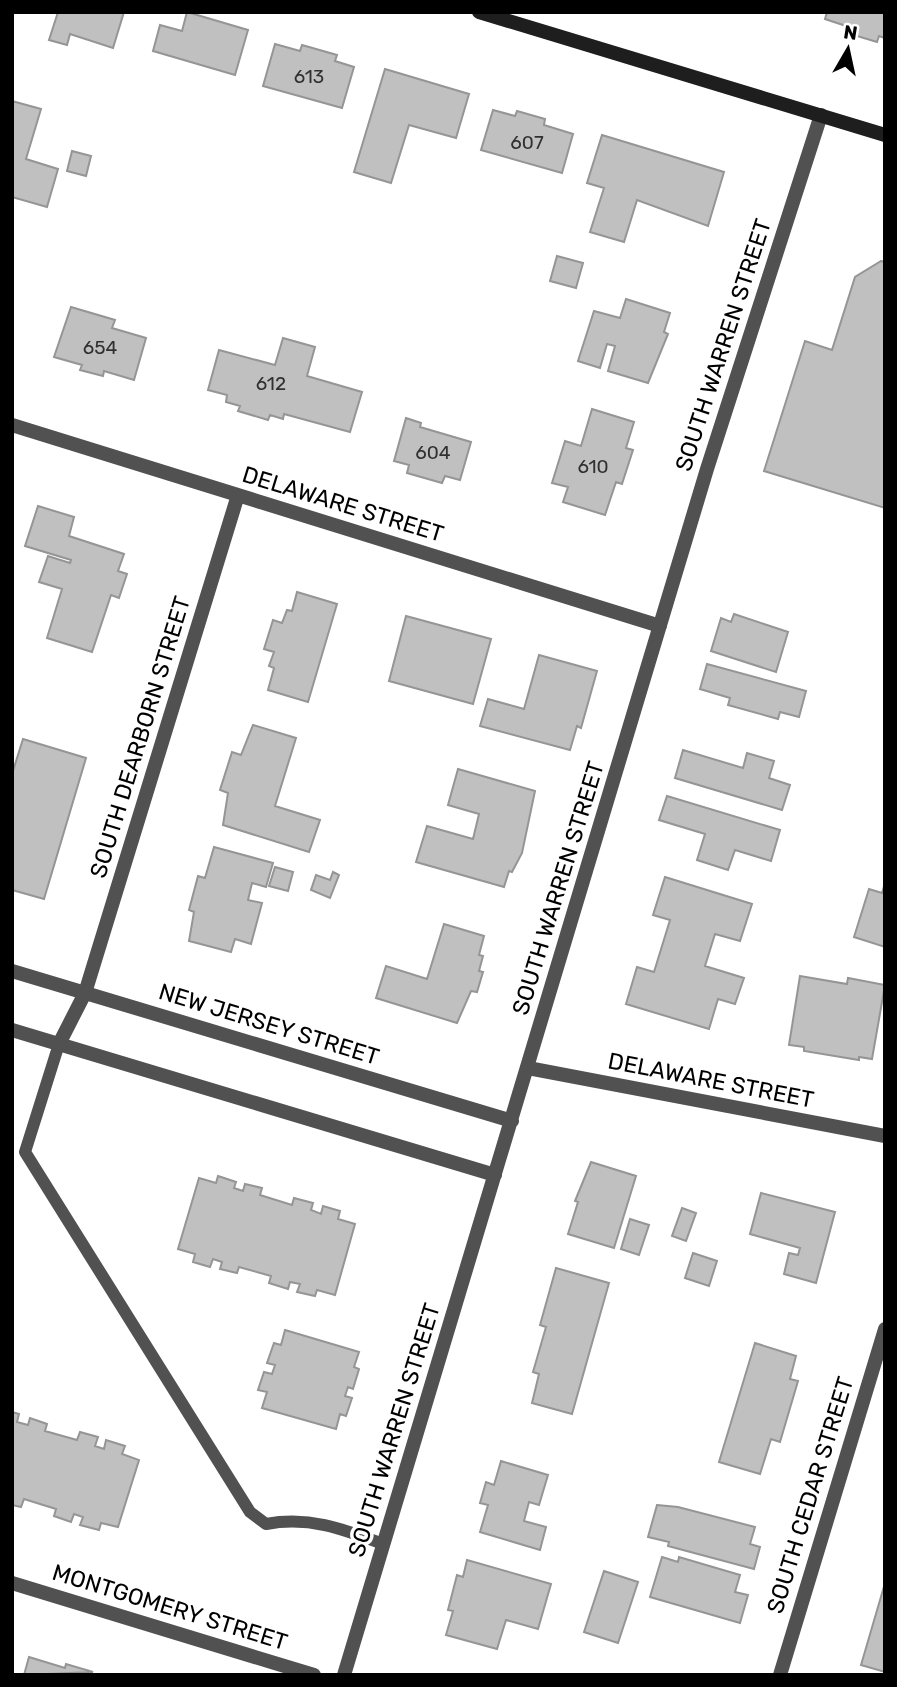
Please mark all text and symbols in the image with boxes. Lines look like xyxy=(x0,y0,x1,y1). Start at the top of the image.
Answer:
north arrow xyxy=(813,14,883,84)
text: N xyxy=(842,20,859,45)
house number: 613 xyxy=(294,65,324,88)
house number: 607 xyxy=(510,131,544,154)
street label: SOUTH WARREN STREET xyxy=(669,215,777,475)
house number: 654 xyxy=(83,336,117,359)
house number: 612 xyxy=(256,372,286,395)
house number: 604 xyxy=(415,441,451,464)
house number: 610 xyxy=(577,455,609,478)
street label: DELAWARE STREET xyxy=(239,460,447,548)
street label: SOUTH DEARBORN STREET xyxy=(84,593,196,881)
street label: SOUTH WARREN STREET xyxy=(506,758,610,1018)
street label: NEW JERSEY STREET xyxy=(155,977,383,1071)
street label: DELAWARE STREET xyxy=(606,1046,816,1114)
street label: SOUTH WARREN STREET xyxy=(342,1300,446,1560)
street label: SOUTH CEDAR STREET xyxy=(761,1373,859,1617)
street label: MONTGOMERY STREET xyxy=(49,1558,291,1656)

